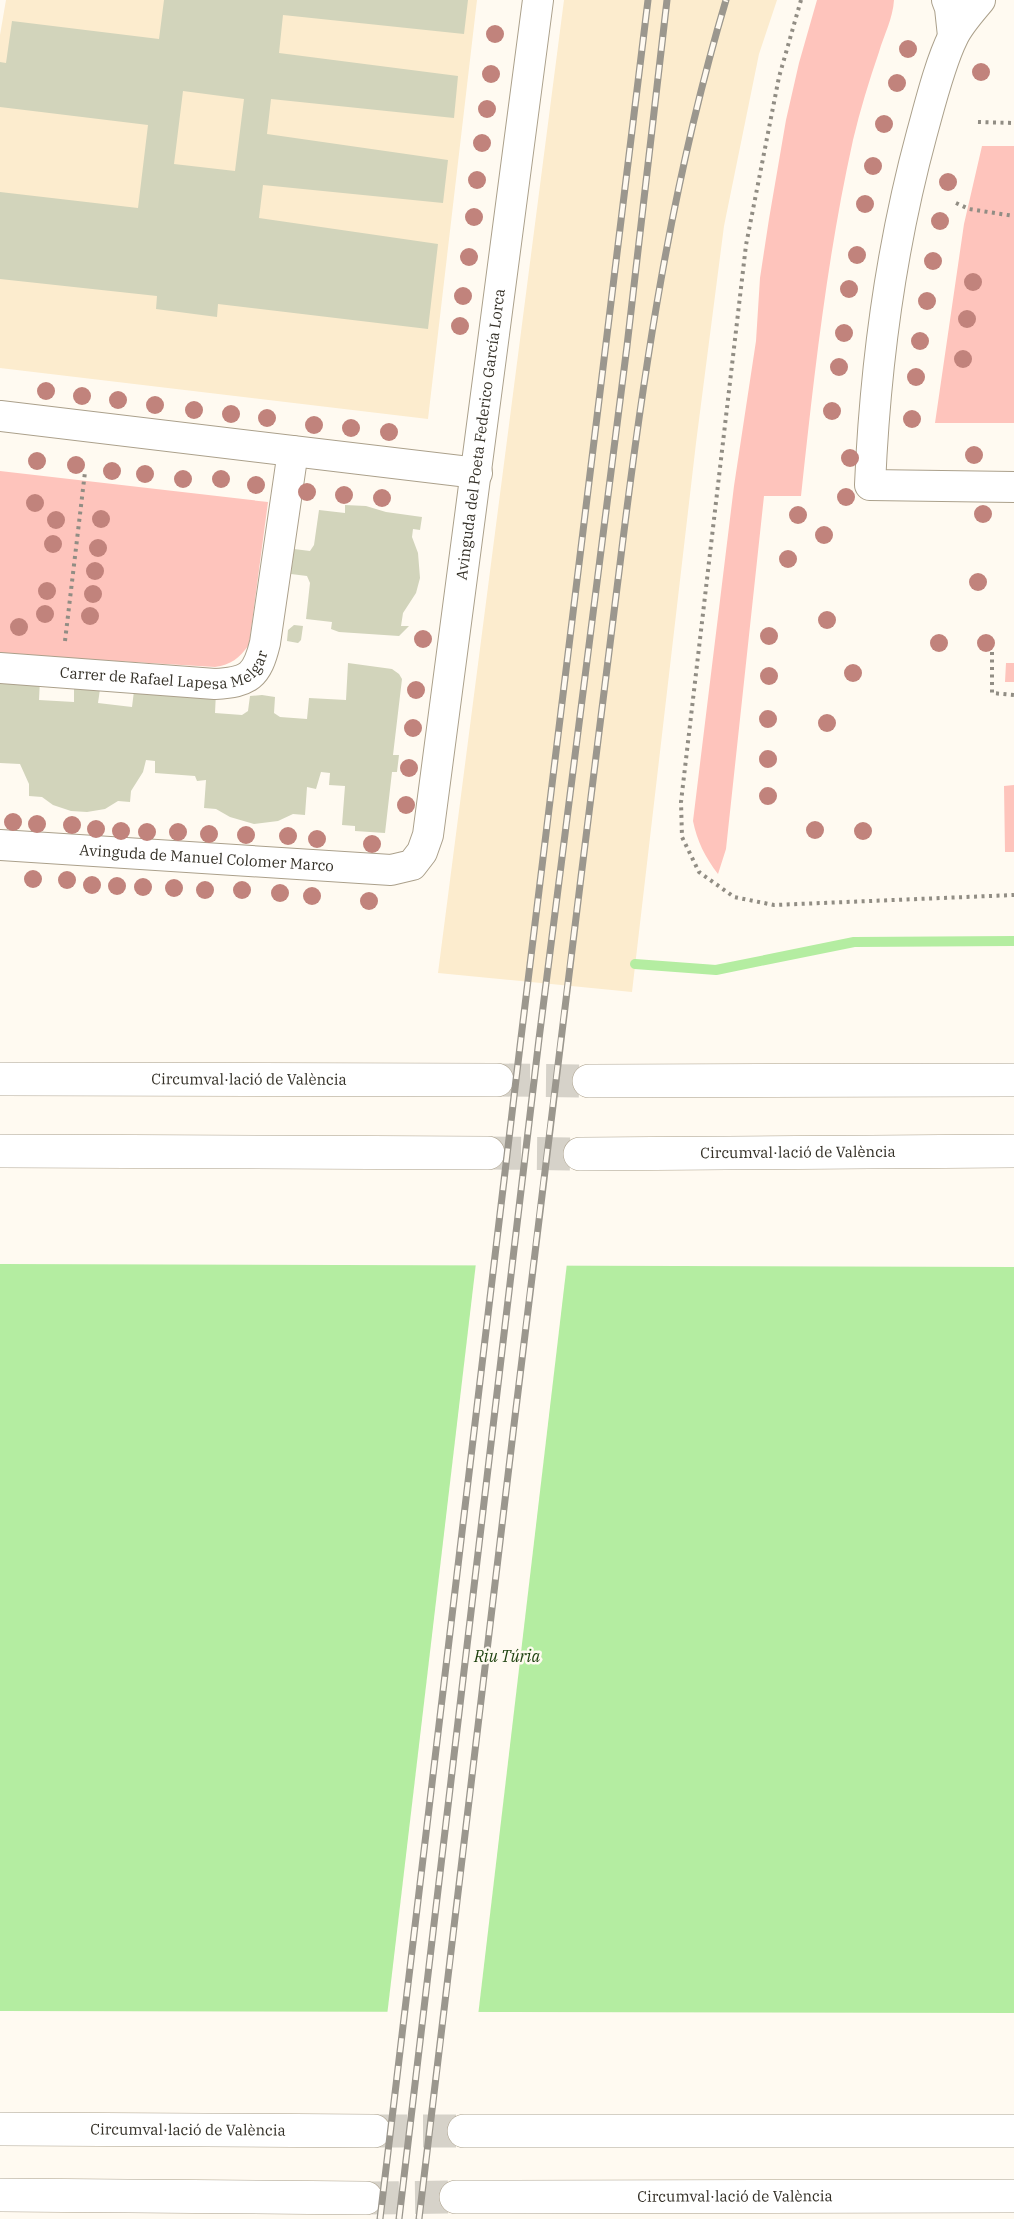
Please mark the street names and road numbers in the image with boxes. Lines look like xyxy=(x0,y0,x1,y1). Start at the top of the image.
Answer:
street label: Avinguda del Poeta Federico García Lorca xyxy=(452,287,509,581)
street label: Carrer de Rafael Lapesa Melgar xyxy=(59,648,272,693)
street label: Avinguda de Manuel Colomer Marco xyxy=(79,840,334,875)
street label: Circumval·lació de València xyxy=(151,1069,347,1089)
street label: Circumval·lació de València xyxy=(700,1142,896,1162)
street label: Circumval·lació de València xyxy=(90,2119,286,2140)
street label: Circumval·lació de València xyxy=(637,2186,833,2206)

